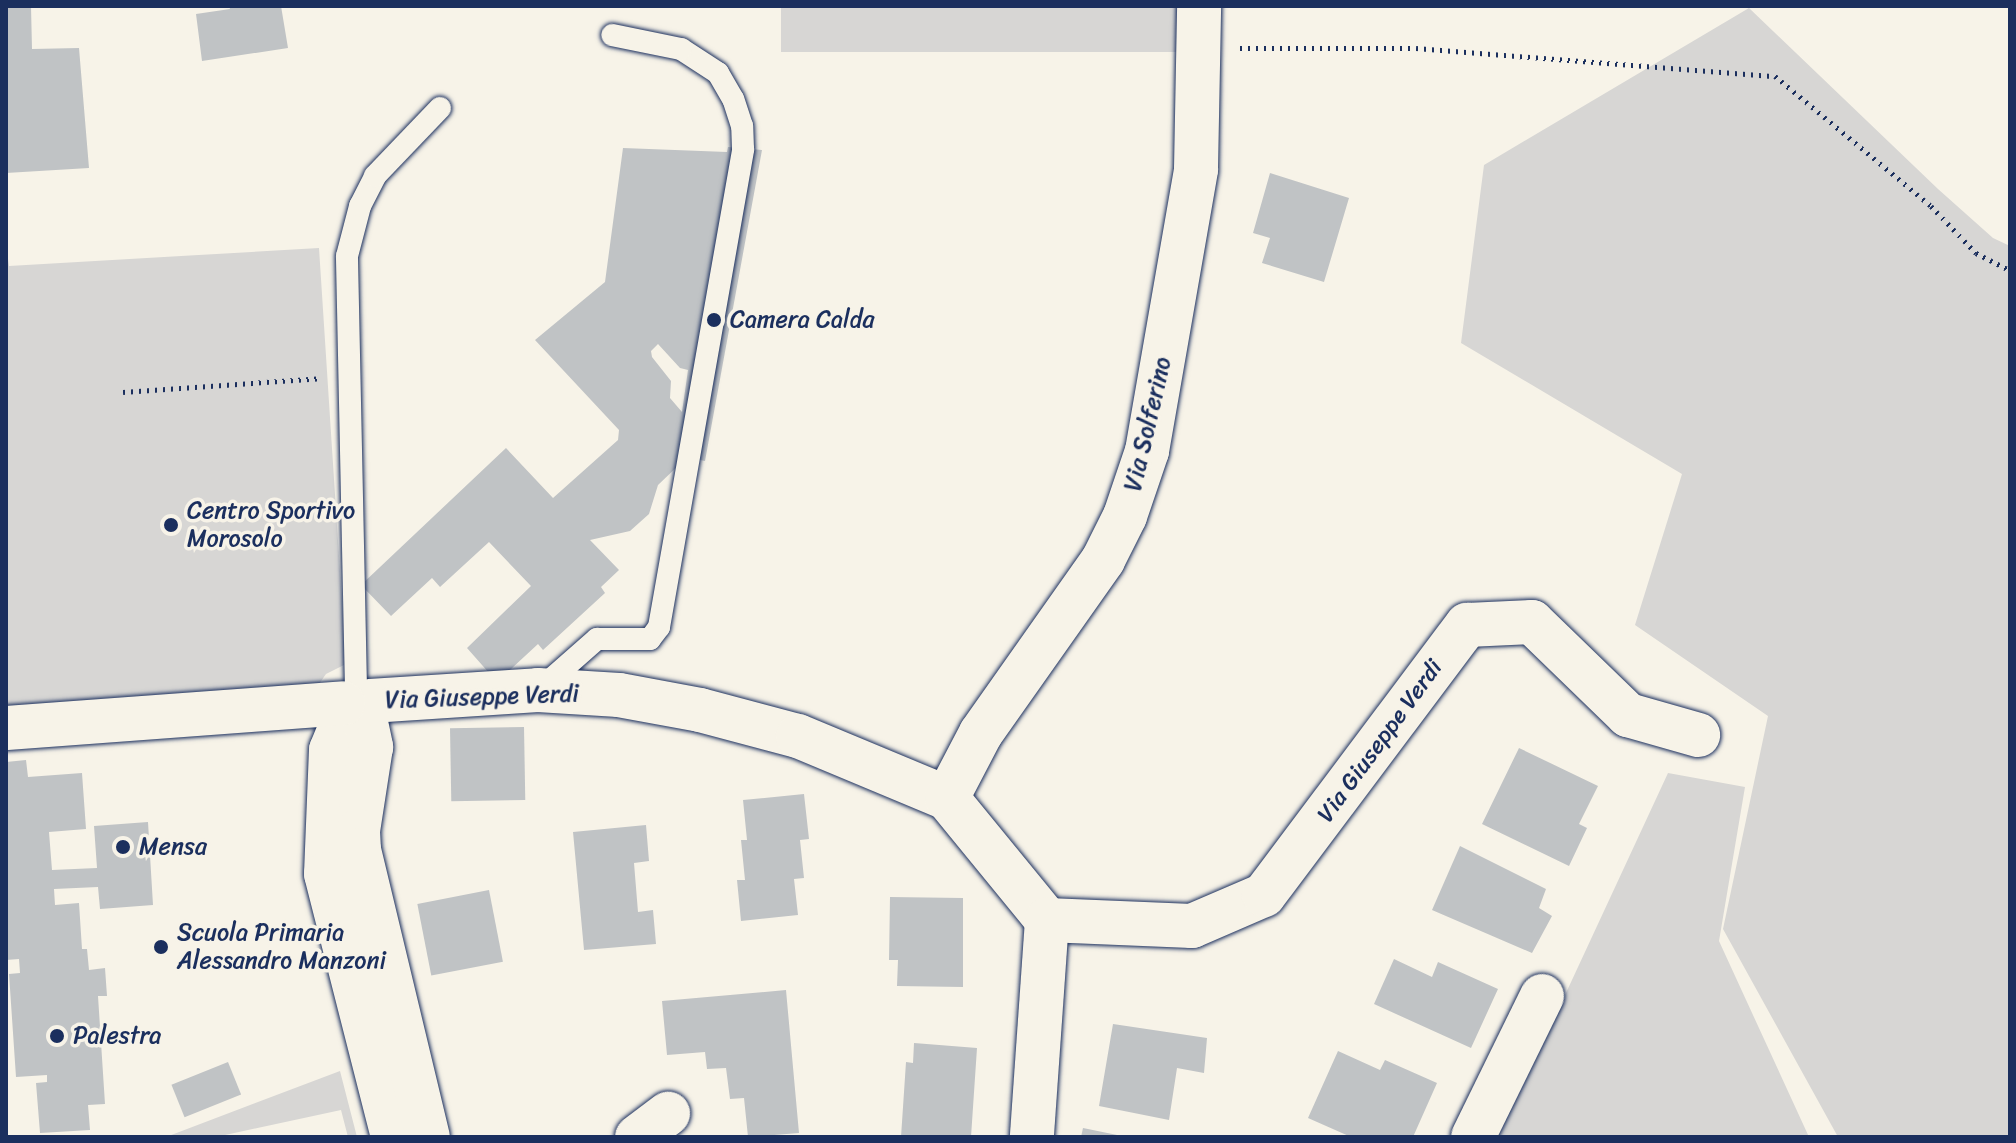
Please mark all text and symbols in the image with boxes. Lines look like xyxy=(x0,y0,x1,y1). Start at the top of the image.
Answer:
place label: Camera Calda xyxy=(730,306,874,334)
marker: Camera Calda xyxy=(705,311,723,329)
street label: Via Solferino xyxy=(1118,354,1178,494)
place label: Centro Sportivo Morosolo xyxy=(187,497,355,553)
marker: Centro Sportivo Morosolo xyxy=(162,516,180,534)
street label: Via Giuseppe Verdi xyxy=(1311,654,1449,828)
street label: Via Giuseppe Verdi xyxy=(385,679,579,715)
place label: Mensa xyxy=(139,833,207,861)
marker: Mensa xyxy=(114,838,132,856)
place label: Scuola Primaria Alessandro Manzoni xyxy=(177,919,386,975)
marker: Scuola Primaria Alessandro Manzoni xyxy=(152,938,170,956)
place label: Palestra xyxy=(73,1022,161,1050)
marker: Palestra xyxy=(48,1027,66,1045)

